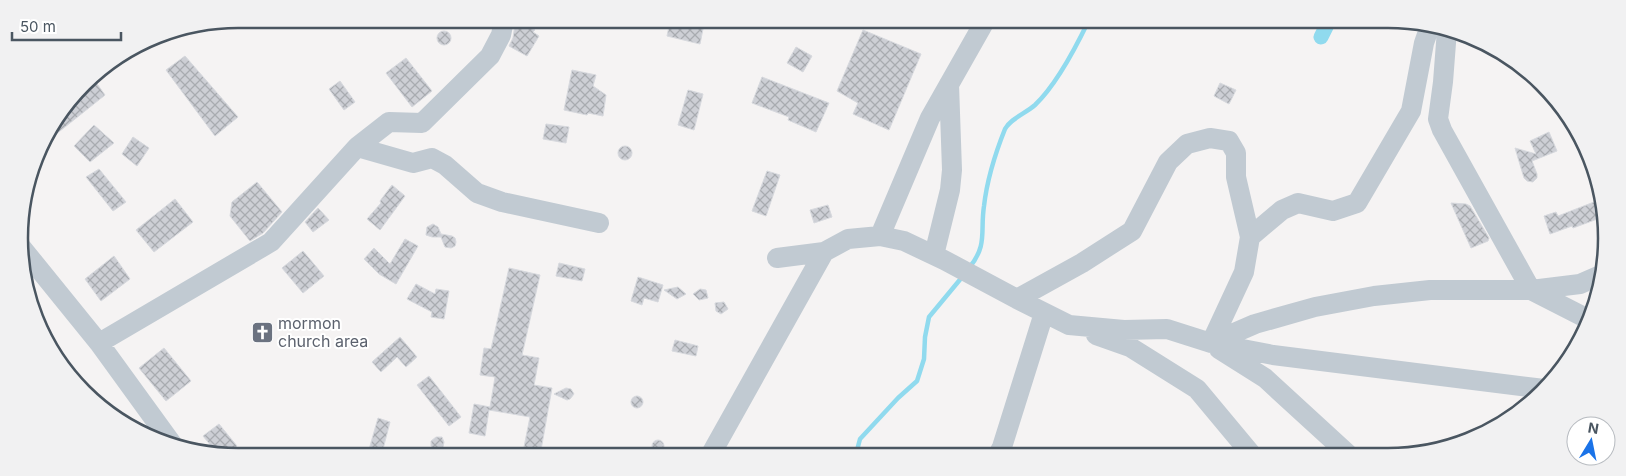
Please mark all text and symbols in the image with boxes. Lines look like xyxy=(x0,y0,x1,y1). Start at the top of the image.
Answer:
scale bar xyxy=(12,10,121,42)
text: 50 m xyxy=(20,17,56,36)
place label: mormon church area xyxy=(278,313,368,351)
church icon: mormon church area xyxy=(250,320,274,344)
north arrow xyxy=(1566,416,1616,466)
text: N xyxy=(1587,418,1600,437)

